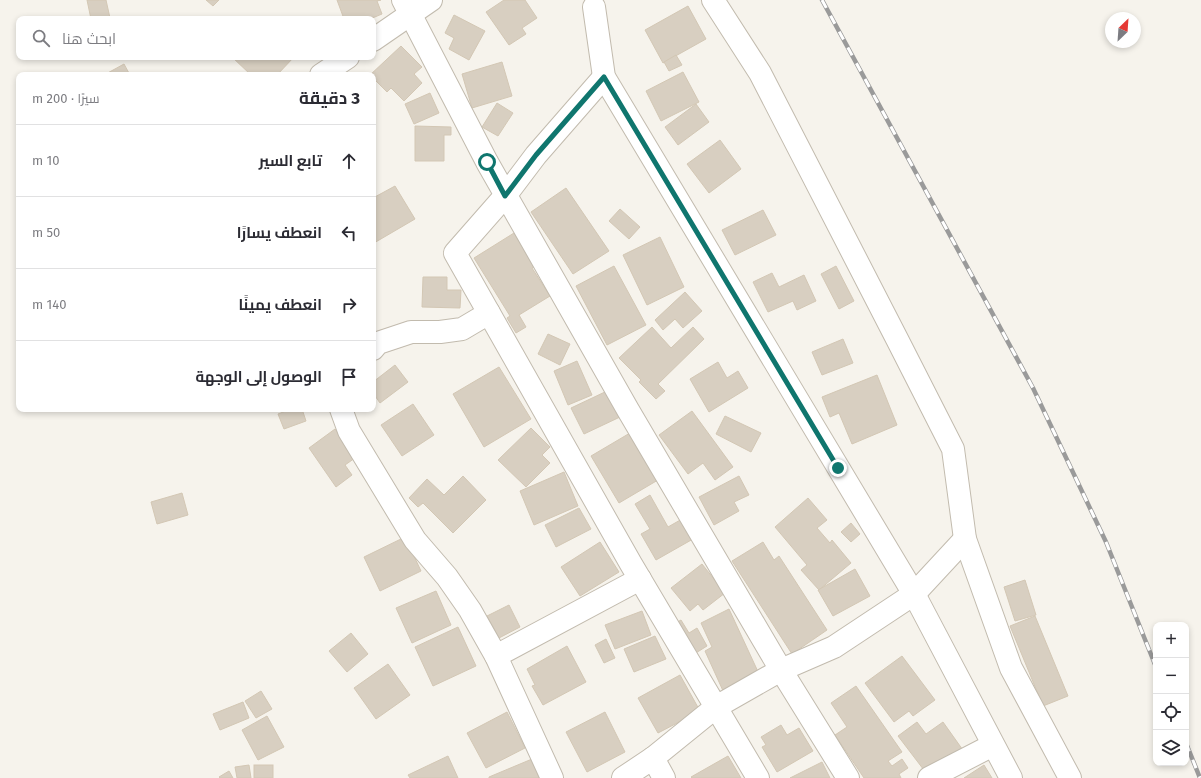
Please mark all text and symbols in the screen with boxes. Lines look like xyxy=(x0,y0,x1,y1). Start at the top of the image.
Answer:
north arrow xyxy=(1105,12,1141,48)
search box xyxy=(16,16,376,60)
icon: search xyxy=(30,27,52,49)
text: ابحث هنا xyxy=(62,30,116,48)
text: 3 دقيقة xyxy=(299,88,360,109)
text: سيرًا · 200 m xyxy=(32,91,100,106)
icon: ahead xyxy=(338,150,360,172)
text: تابع السير xyxy=(259,152,322,170)
text: 10 m xyxy=(32,153,60,168)
route start xyxy=(478,153,496,171)
icon: left xyxy=(338,222,360,244)
text: انعطف يسارًا xyxy=(237,224,322,242)
text: 50 m xyxy=(32,225,60,240)
icon: right xyxy=(338,294,360,316)
text: انعطف يمينًا xyxy=(238,296,322,314)
text: 140 m xyxy=(32,297,66,312)
icon: arrive xyxy=(338,366,360,388)
text: الوصول إلى الوجهة xyxy=(195,368,322,386)
route end xyxy=(829,459,847,477)
map controls xyxy=(1153,622,1189,766)
button: + xyxy=(1153,622,1189,658)
button: − xyxy=(1153,658,1189,694)
button: locate xyxy=(1153,694,1189,730)
button: layers xyxy=(1153,730,1189,766)

